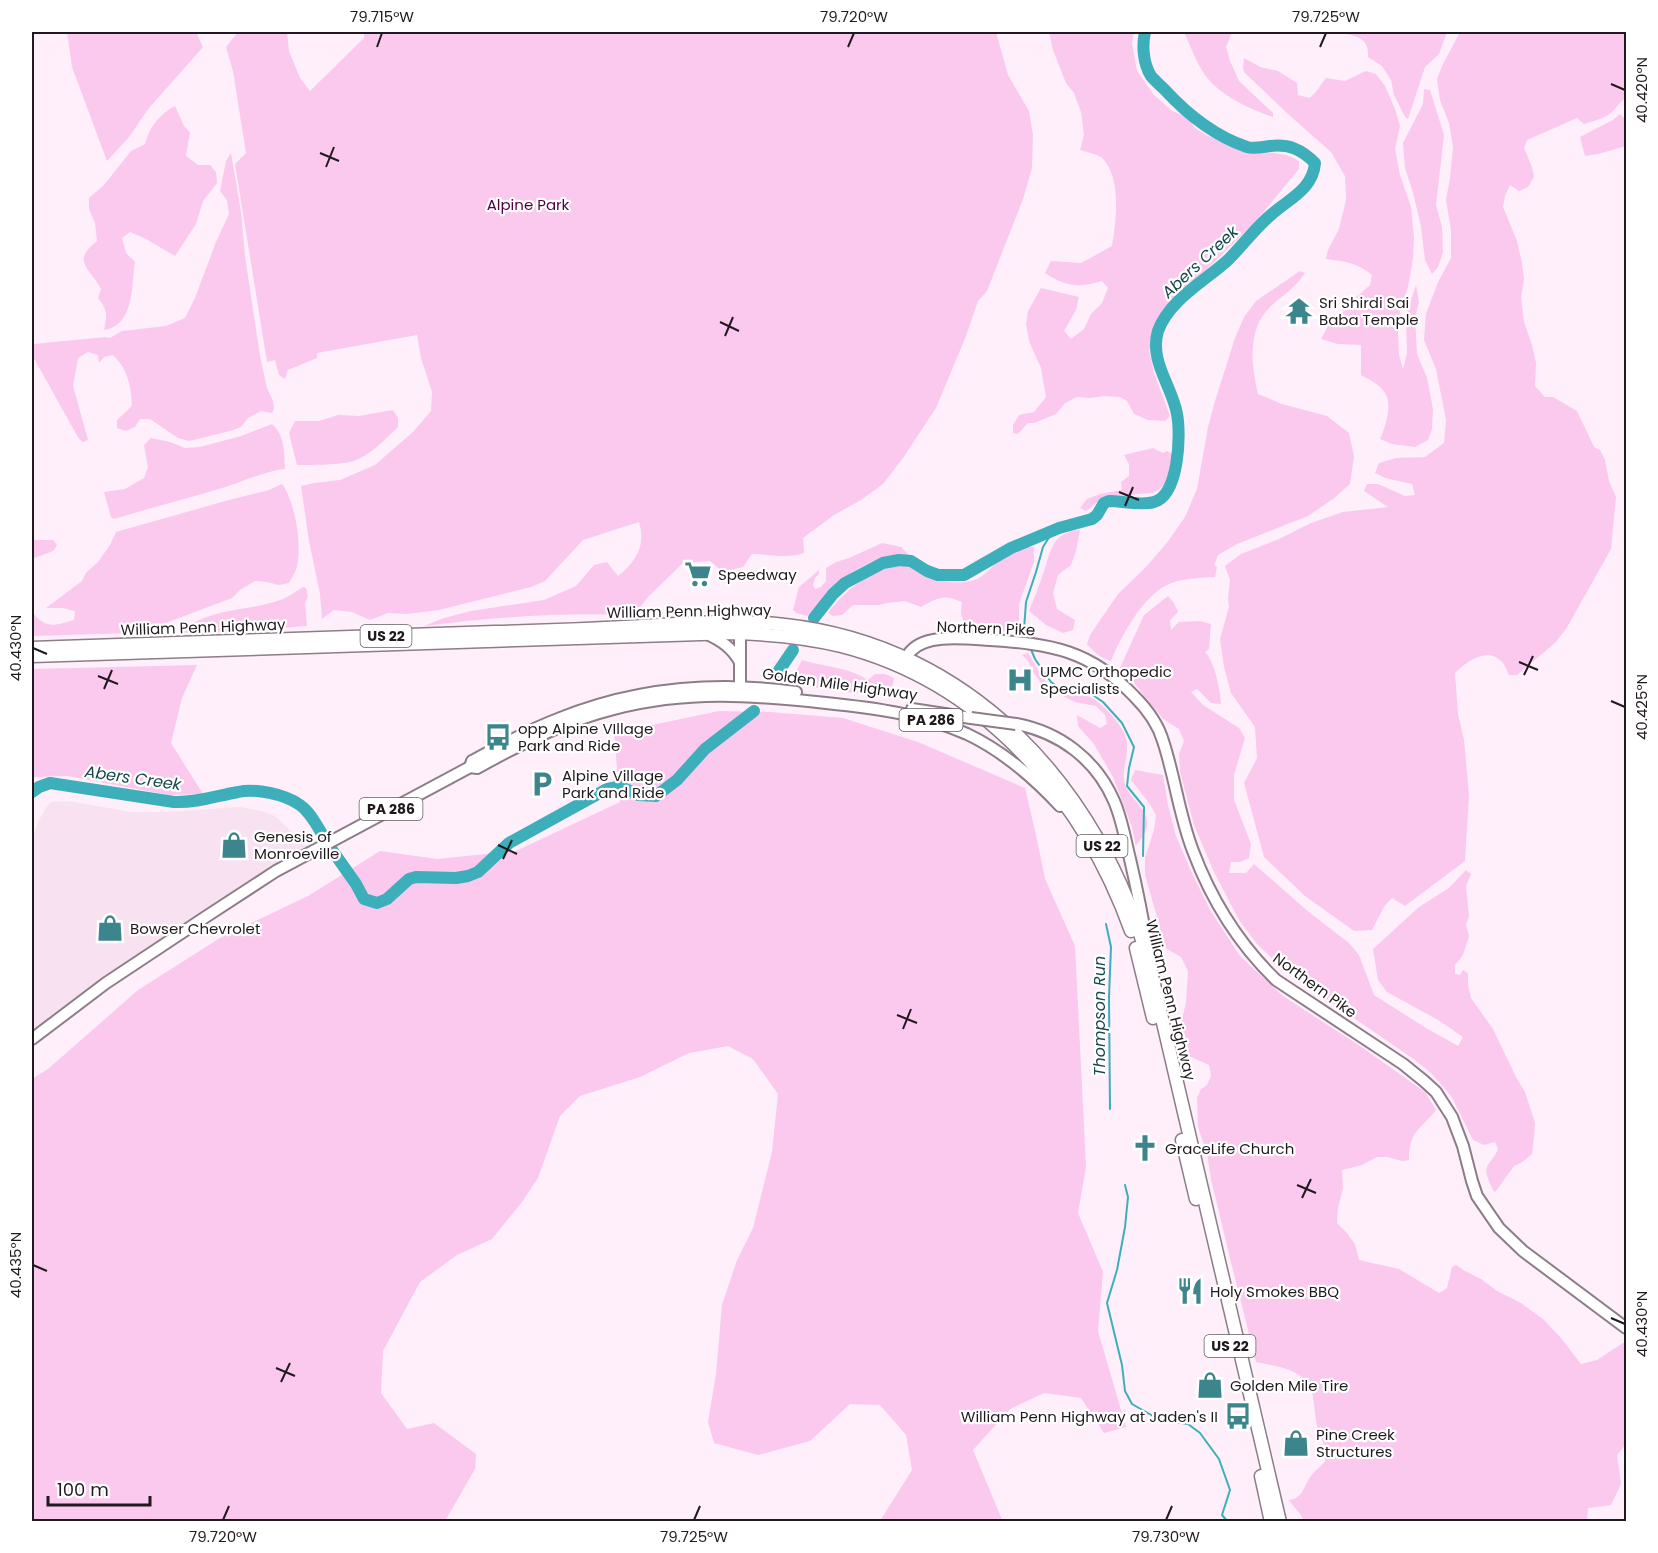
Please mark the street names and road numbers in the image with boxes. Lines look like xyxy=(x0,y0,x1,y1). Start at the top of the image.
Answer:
street label: William Penn Highway xyxy=(606,599,772,623)
street label: William Penn Highway xyxy=(120,614,286,640)
street label: Northern Pike xyxy=(936,616,1036,640)
road number: US 22 xyxy=(360,625,412,647)
street label: Golden Mile Highway xyxy=(761,663,919,705)
road number: PA 286 xyxy=(900,709,962,731)
road number: PA 286 xyxy=(360,798,422,820)
road number: US 22 xyxy=(1076,835,1128,857)
street label: William Penn Highway xyxy=(1141,917,1201,1083)
street label: Northern Pike xyxy=(1269,947,1361,1023)
road number: US 22 xyxy=(1204,1335,1256,1357)

